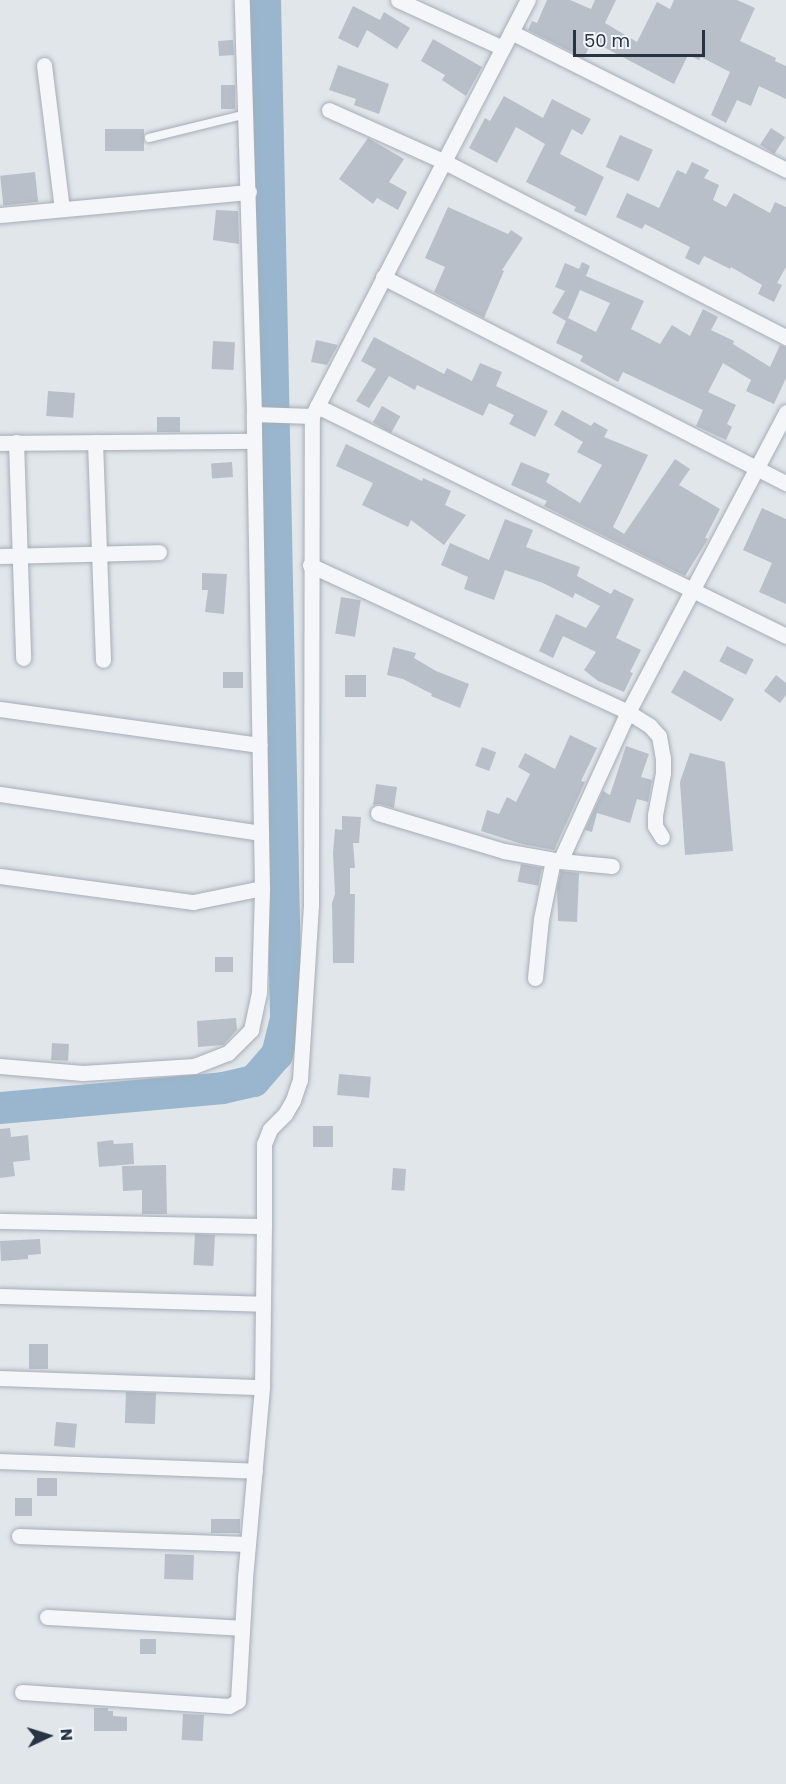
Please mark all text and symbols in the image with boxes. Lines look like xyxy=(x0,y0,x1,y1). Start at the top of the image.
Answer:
scale bar xyxy=(576,18,708,56)
text: 50 m xyxy=(584,28,630,53)
north arrow xyxy=(18,1706,78,1766)
text: N xyxy=(55,1728,78,1742)

